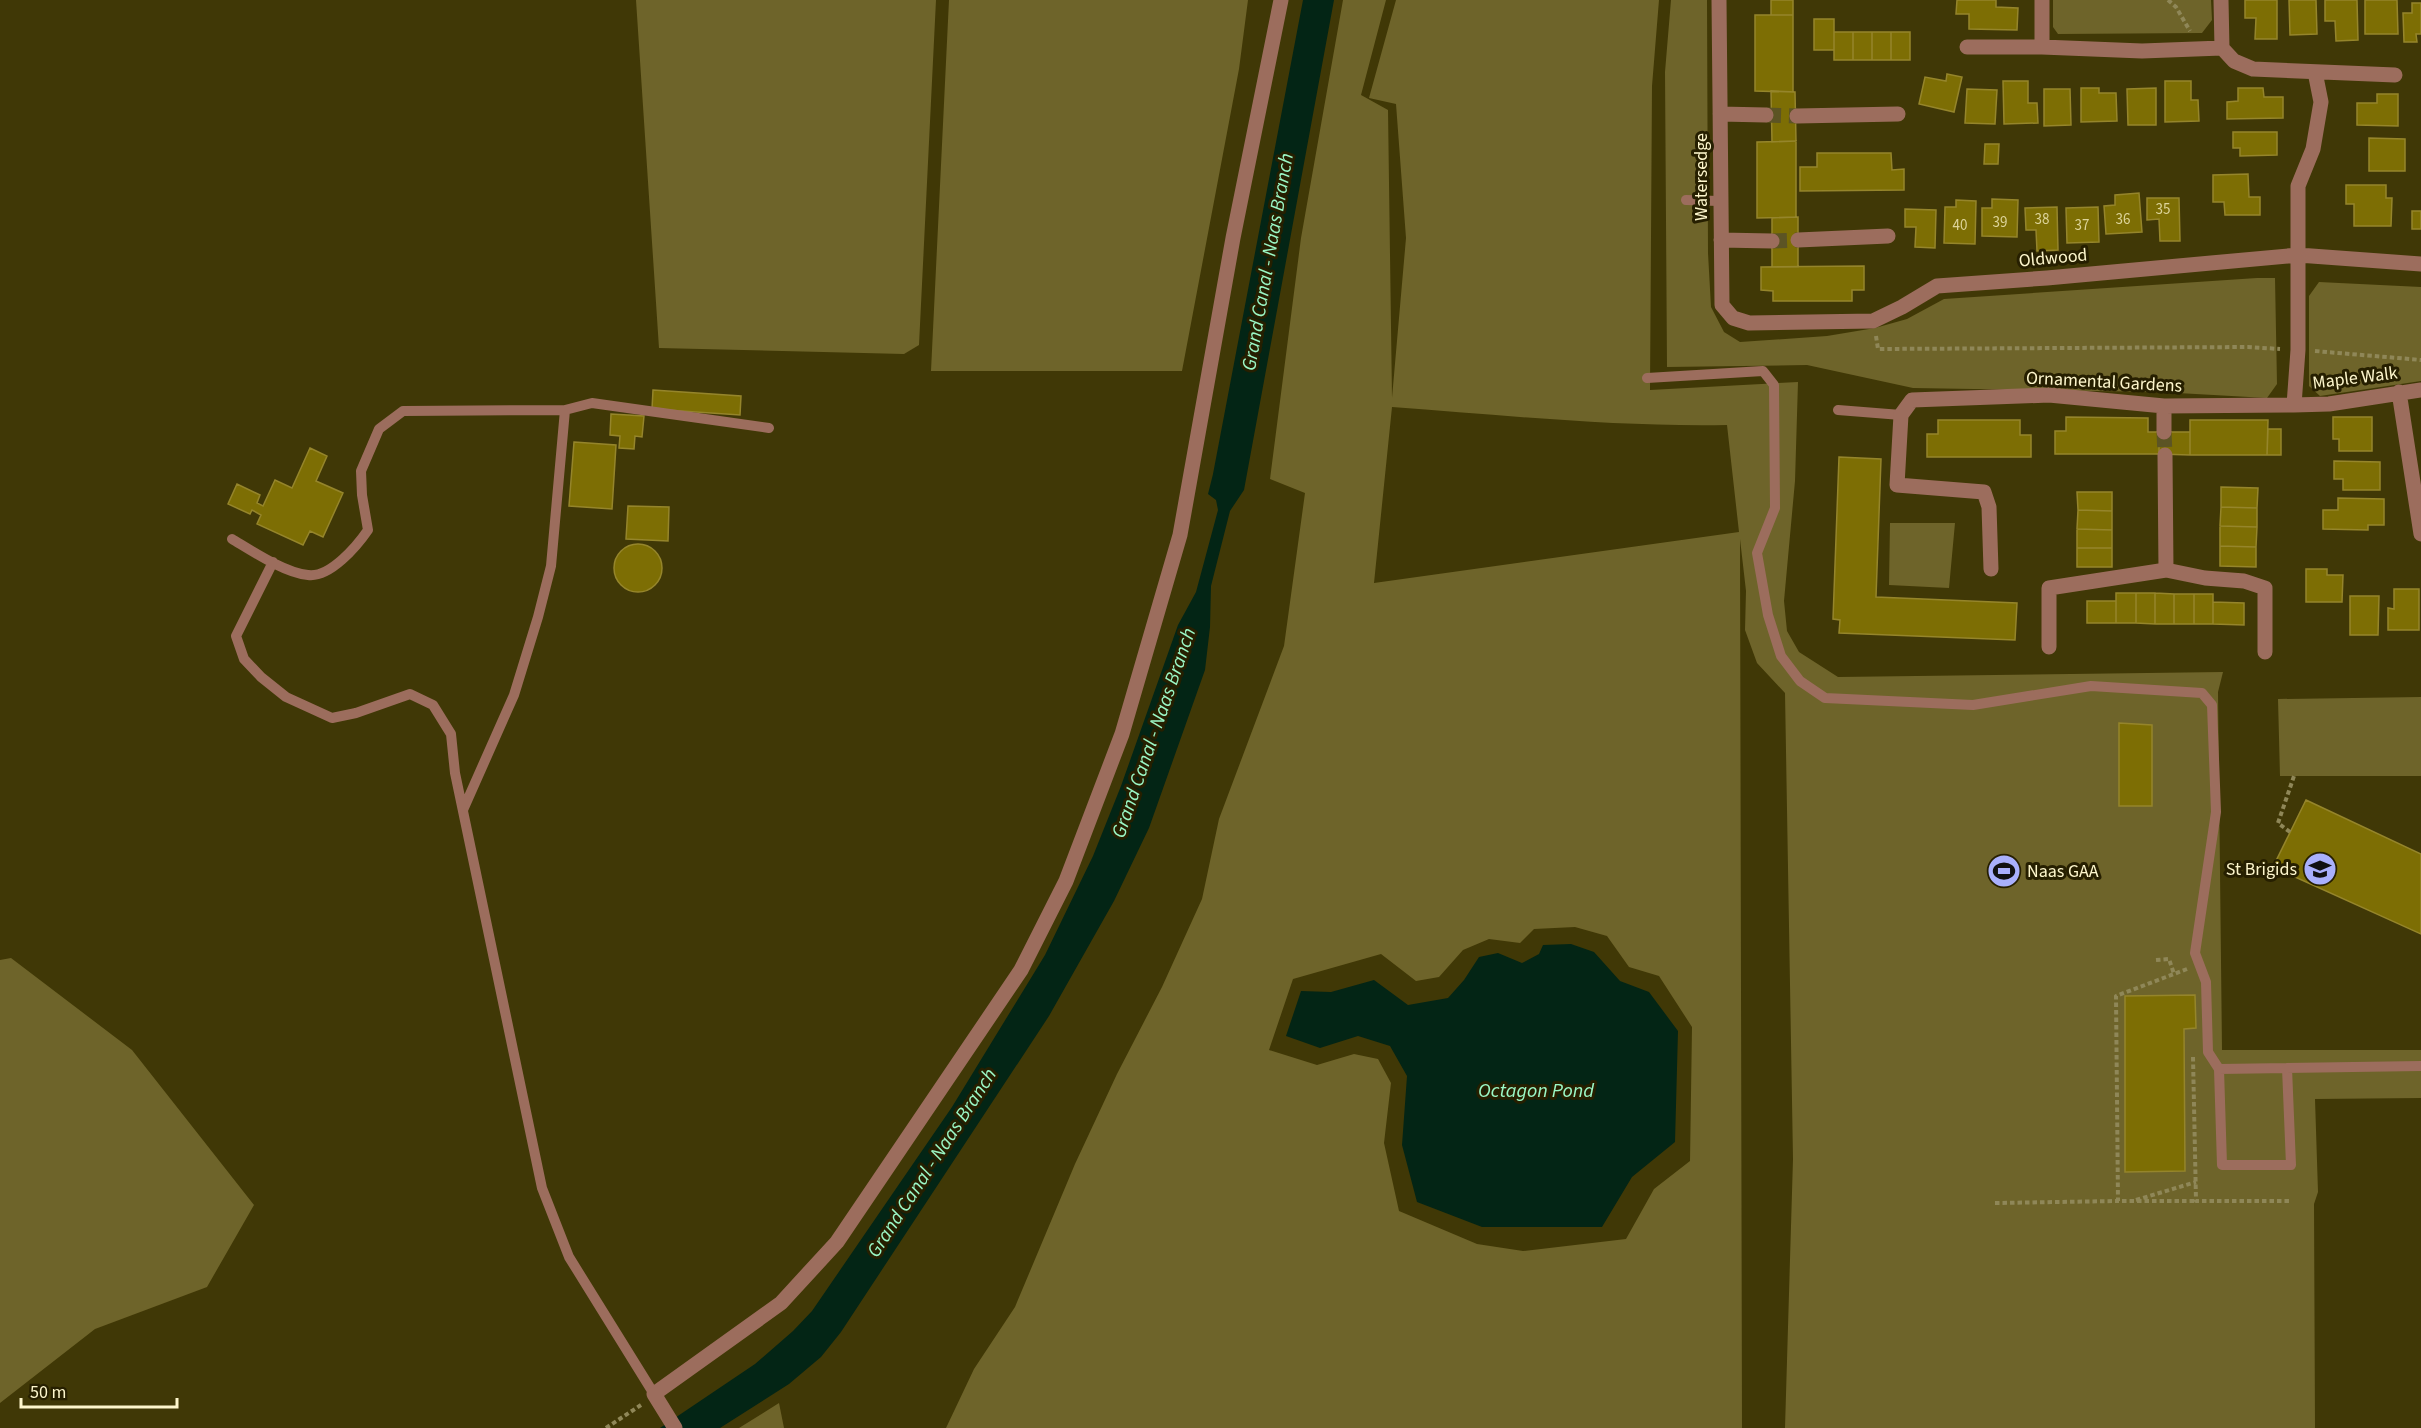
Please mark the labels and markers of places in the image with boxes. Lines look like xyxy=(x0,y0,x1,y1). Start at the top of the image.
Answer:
school or university icon: St Brigids xyxy=(2302,851,2338,887)
sports icon: Naas GAA xyxy=(1986,853,2022,889)
place label: St Brigids xyxy=(2226,857,2297,882)
place label: Naas GAA xyxy=(2027,859,2099,884)

